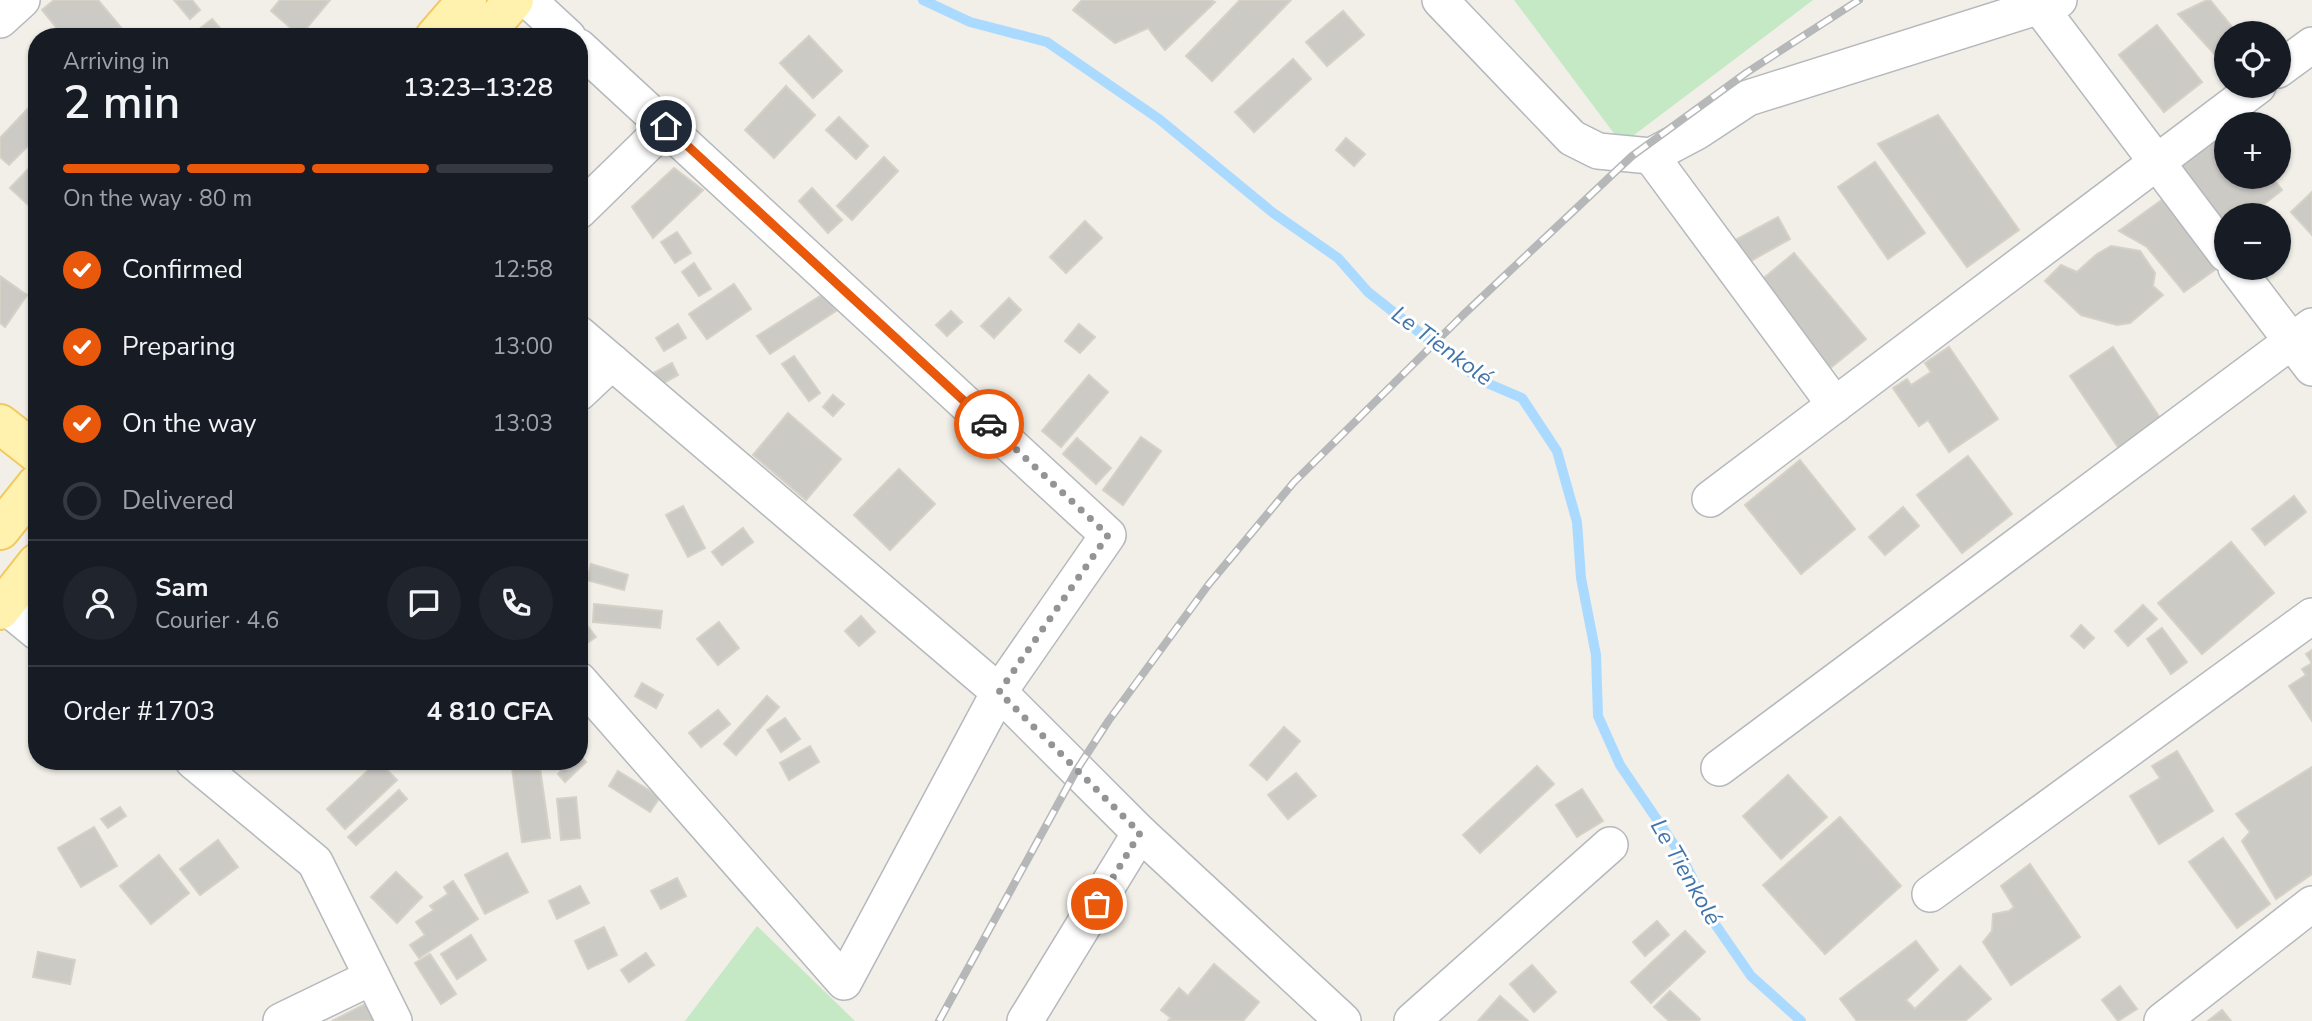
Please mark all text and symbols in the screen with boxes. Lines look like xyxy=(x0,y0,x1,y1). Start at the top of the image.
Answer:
map controls xyxy=(2214,21,2291,280)
button: locate xyxy=(2214,21,2291,98)
text: Arriving in xyxy=(63,46,170,77)
text: 13:23–13:28 xyxy=(403,70,553,105)
text: 2 min xyxy=(63,71,180,134)
pin xyxy=(636,96,696,156)
icon: home xyxy=(647,107,685,145)
button: + xyxy=(2214,112,2291,189)
text: On the way · 80 m xyxy=(63,183,252,214)
button: − xyxy=(2214,203,2291,280)
icon: check xyxy=(63,251,101,289)
text: Confirmed xyxy=(122,252,243,287)
text: 12:58 xyxy=(493,254,553,285)
water label: Le Tienkolé xyxy=(1385,299,1499,393)
icon: check xyxy=(63,328,101,366)
text: Preparing xyxy=(122,329,235,364)
text: 13:00 xyxy=(493,331,553,362)
courier xyxy=(954,389,1024,459)
icon: check xyxy=(63,405,101,443)
icon: car xyxy=(970,405,1008,443)
text: On the way xyxy=(122,406,256,441)
text: 13:03 xyxy=(493,408,553,439)
text: Delivered xyxy=(122,483,234,518)
button: person xyxy=(63,566,137,640)
button: chat xyxy=(387,566,461,640)
button: phone xyxy=(479,566,553,640)
text: Sam xyxy=(155,570,208,605)
text: Courier · 4.6 xyxy=(155,605,279,636)
text: Order #1703 xyxy=(63,694,215,729)
text: 4 810 CFA xyxy=(426,694,553,729)
water label: Le Tienkolé xyxy=(1643,813,1729,931)
pin xyxy=(1067,874,1127,934)
icon: bag xyxy=(1078,885,1116,923)

